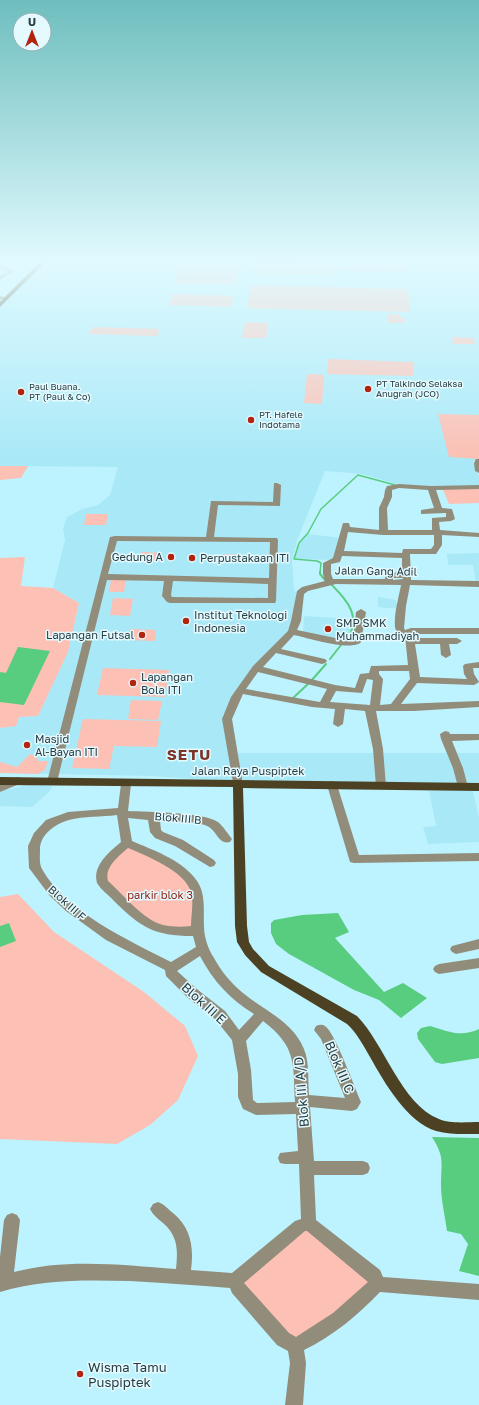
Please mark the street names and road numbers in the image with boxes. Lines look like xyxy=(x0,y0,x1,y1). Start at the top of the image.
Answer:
street label: Jalan Gang Adil xyxy=(335,563,418,578)
street label: Jalan Raya Puspiptek xyxy=(192,764,304,777)
street label: Blok III B xyxy=(154,809,202,826)
street label: Blok III F xyxy=(46,882,89,923)
street label: Blok III E xyxy=(178,979,230,1027)
street label: Blok III C xyxy=(322,1038,358,1096)
street label: Blok III A/D xyxy=(290,1056,312,1128)

